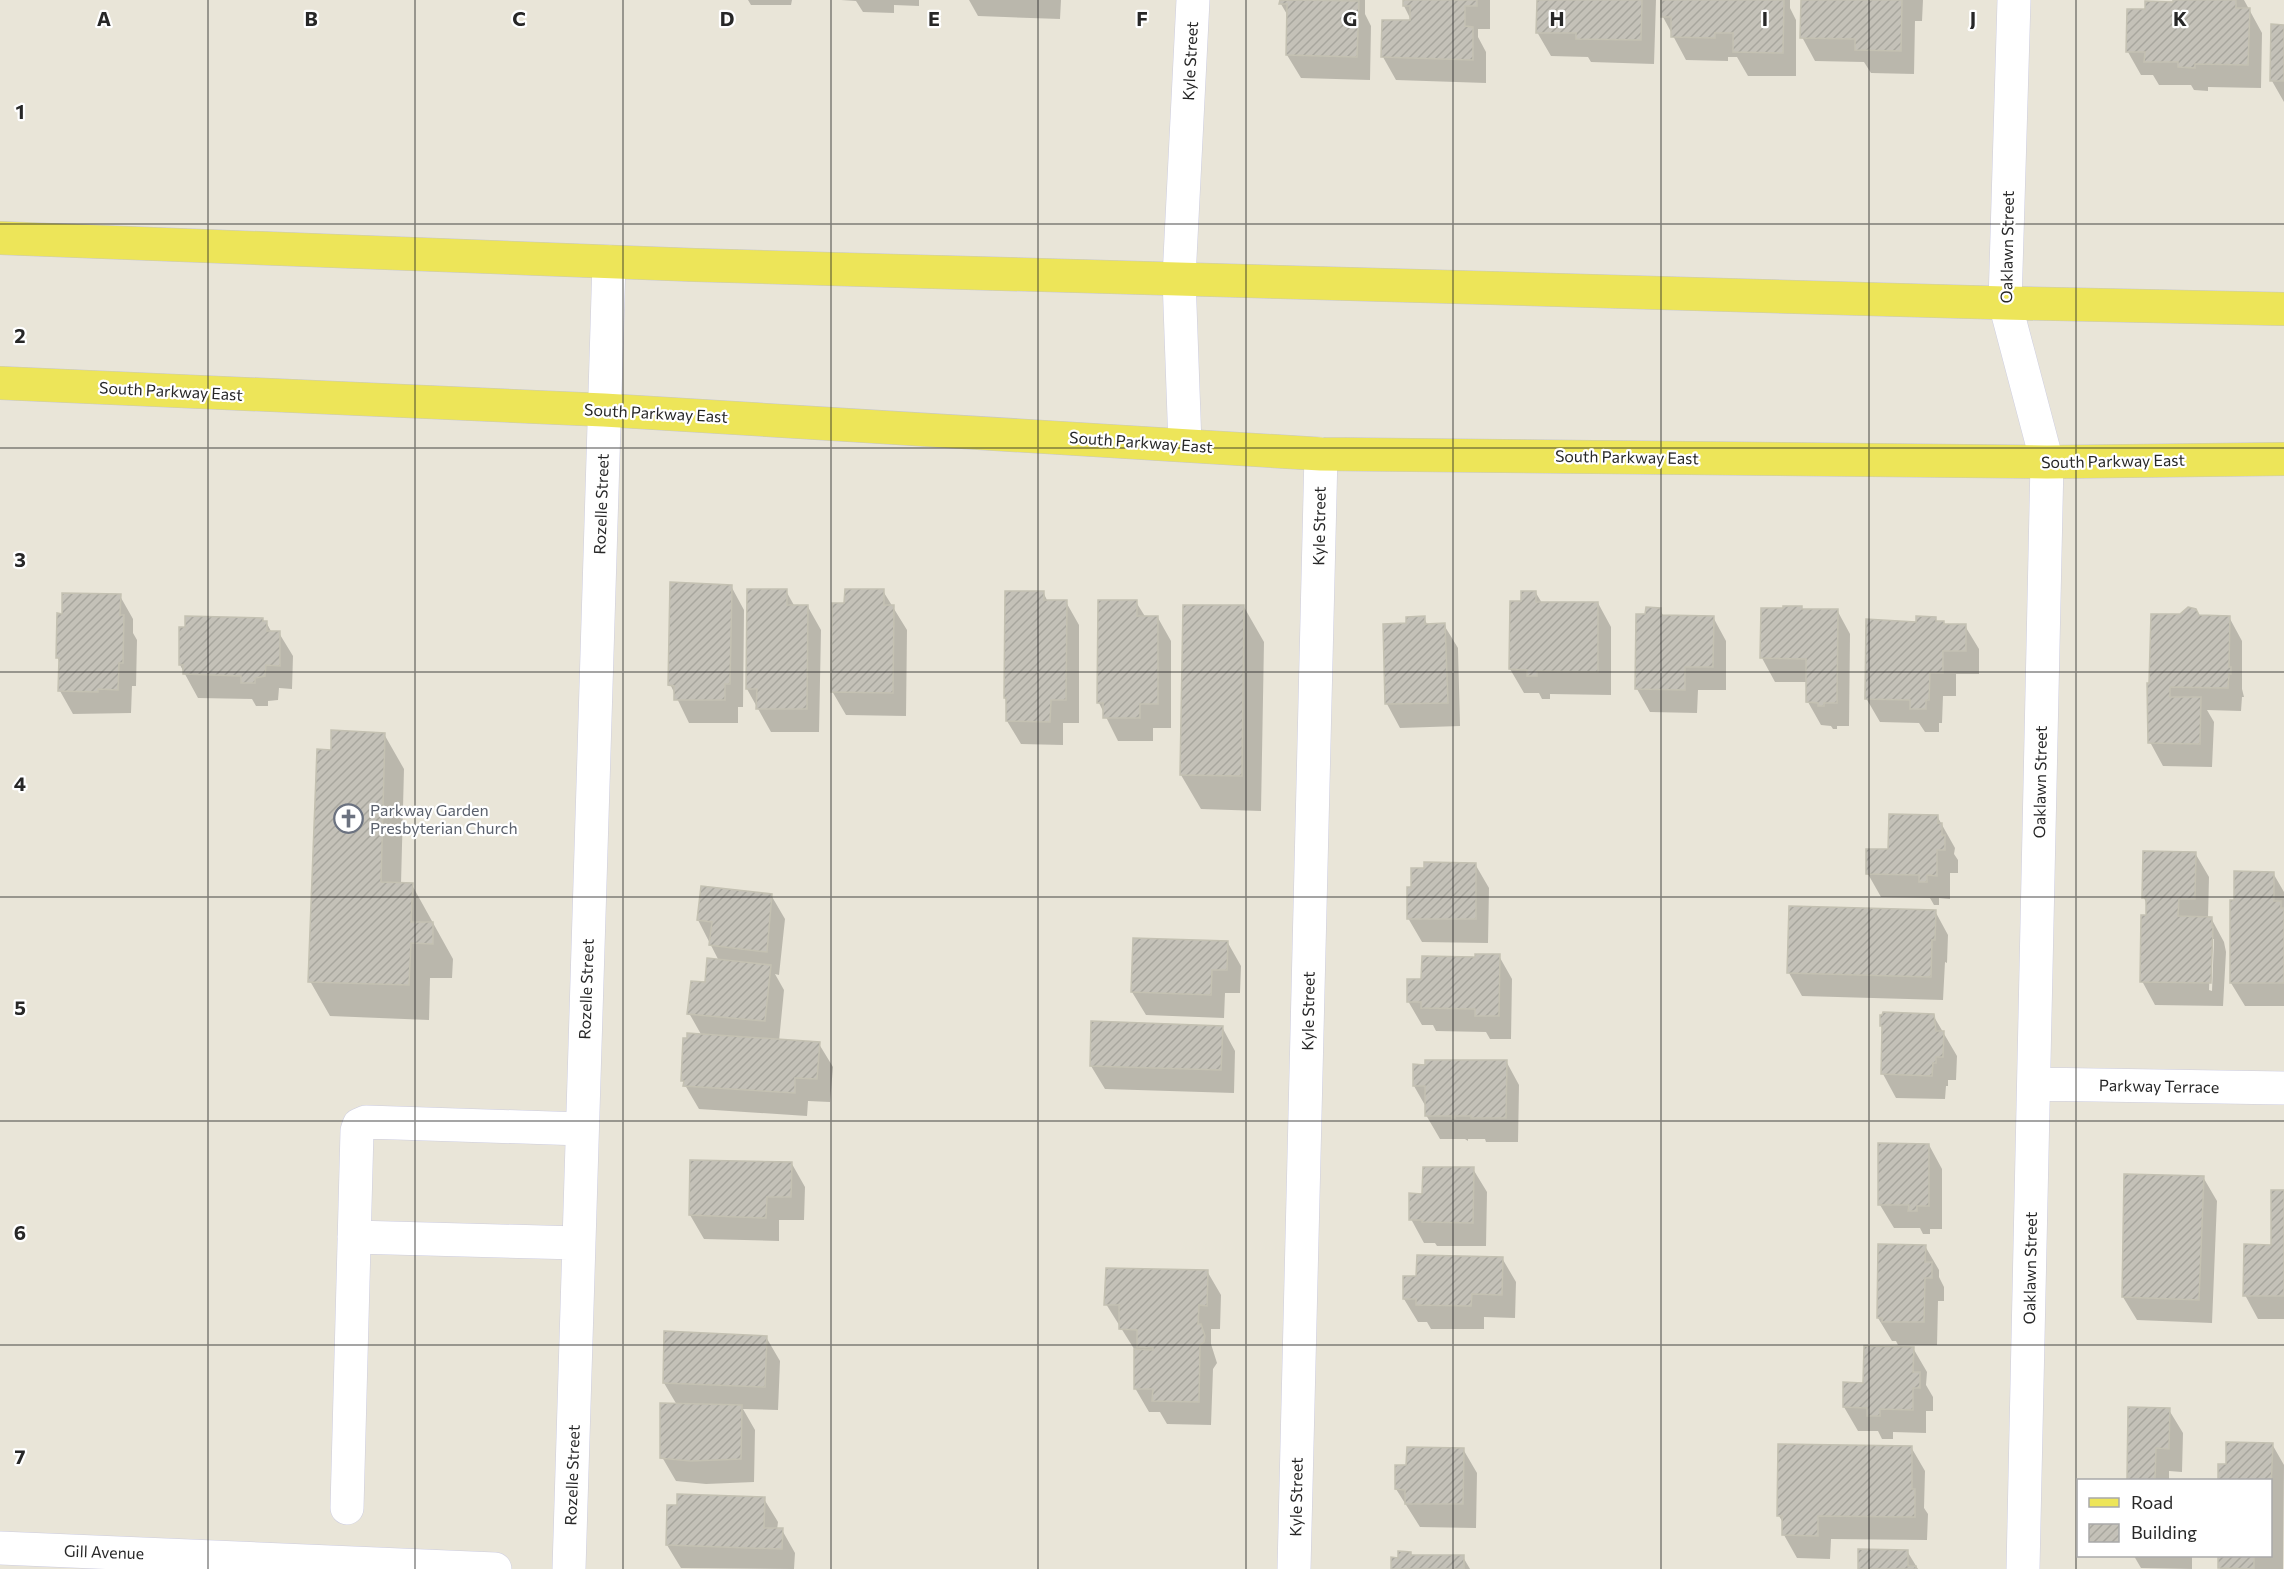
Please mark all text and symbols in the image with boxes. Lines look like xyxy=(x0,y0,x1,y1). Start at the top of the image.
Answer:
text: A xyxy=(97,6,111,30)
text: B xyxy=(304,6,318,30)
text: C xyxy=(512,6,526,30)
text: D xyxy=(720,6,734,30)
text: E xyxy=(928,6,940,30)
text: F xyxy=(1136,6,1148,30)
text: G xyxy=(1343,6,1357,30)
text: H xyxy=(1550,6,1565,30)
text: I xyxy=(1762,6,1768,30)
text: J xyxy=(1970,6,1976,30)
text: K xyxy=(2173,6,2187,30)
street label: Kyle Street xyxy=(1178,20,1201,101)
text: 1 xyxy=(15,99,25,123)
street label: Oaklawn Street xyxy=(1996,190,2017,303)
text: 2 xyxy=(14,323,26,347)
street label: South Parkway East xyxy=(99,377,244,404)
street label: South Parkway East xyxy=(584,399,729,426)
street label: South Parkway East xyxy=(1069,427,1214,456)
street label: South Parkway East xyxy=(1555,446,1700,467)
street label: South Parkway East xyxy=(2041,450,2186,471)
street label: Rozelle Street xyxy=(589,453,612,555)
street label: Kyle Street xyxy=(1308,486,1329,566)
text: 3 xyxy=(14,547,26,571)
street label: Oaklawn Street xyxy=(2029,725,2050,838)
text: 4 xyxy=(14,771,26,795)
place label: Parkway Garden Presbyterian Church xyxy=(370,800,518,837)
church icon: Parkway Garden Presbyterian Church xyxy=(333,803,365,835)
street label: Rozelle Street xyxy=(574,938,597,1040)
street label: Kyle Street xyxy=(1297,971,1318,1051)
text: 5 xyxy=(14,995,26,1019)
street label: Parkway Terrace xyxy=(2099,1075,2219,1096)
street label: Oaklawn Street xyxy=(2019,1211,2040,1324)
text: 6 xyxy=(14,1220,26,1244)
street label: Rozelle Street xyxy=(560,1424,583,1526)
text: 7 xyxy=(15,1444,26,1468)
street label: Kyle Street xyxy=(1285,1457,1306,1537)
legend xyxy=(2077,1479,2272,1557)
text: Road xyxy=(2131,1491,2173,1513)
text: Building xyxy=(2131,1521,2197,1543)
street label: Gill Avenue xyxy=(64,1541,145,1562)

